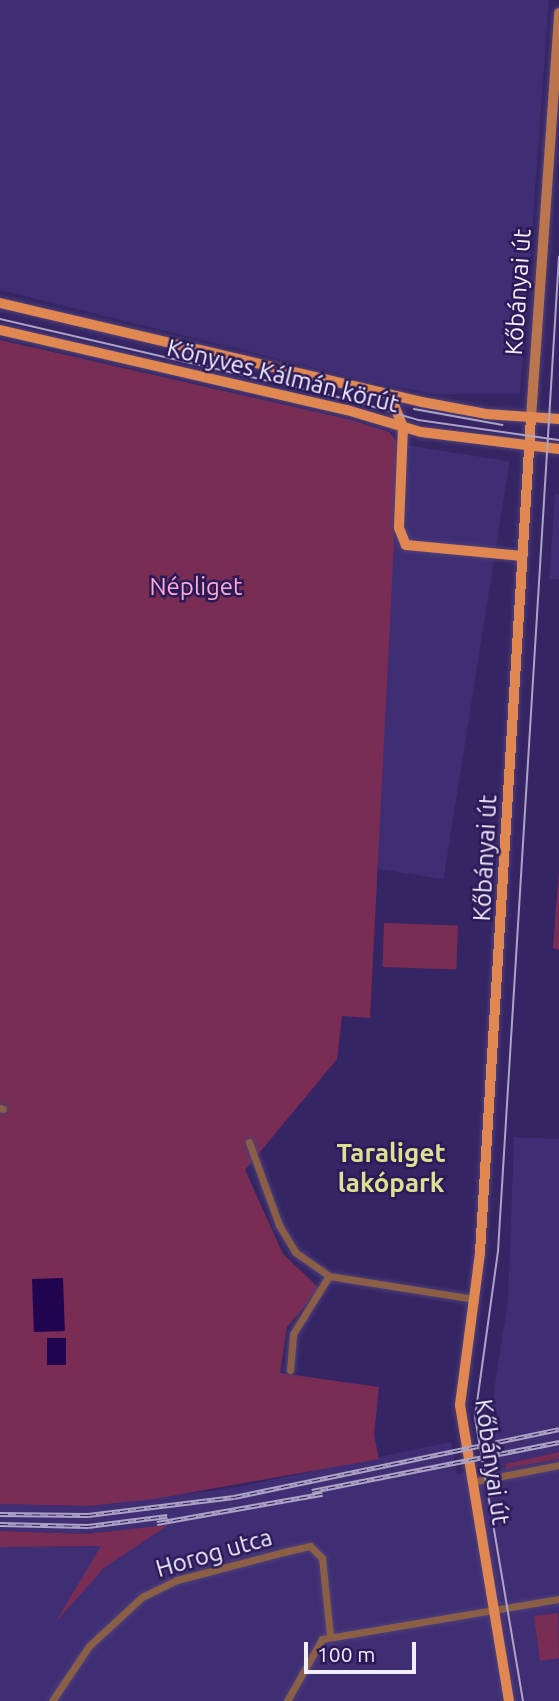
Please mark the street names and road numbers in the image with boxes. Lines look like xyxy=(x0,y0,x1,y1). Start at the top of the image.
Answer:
street label: Kőbányai út xyxy=(499,228,537,356)
street label: Könyves Kálmán körút xyxy=(164,333,402,419)
street label: Kőbányai út xyxy=(467,794,503,922)
street label: Kőbányai út xyxy=(469,1397,515,1527)
street label: Horog utca xyxy=(153,1523,275,1583)

